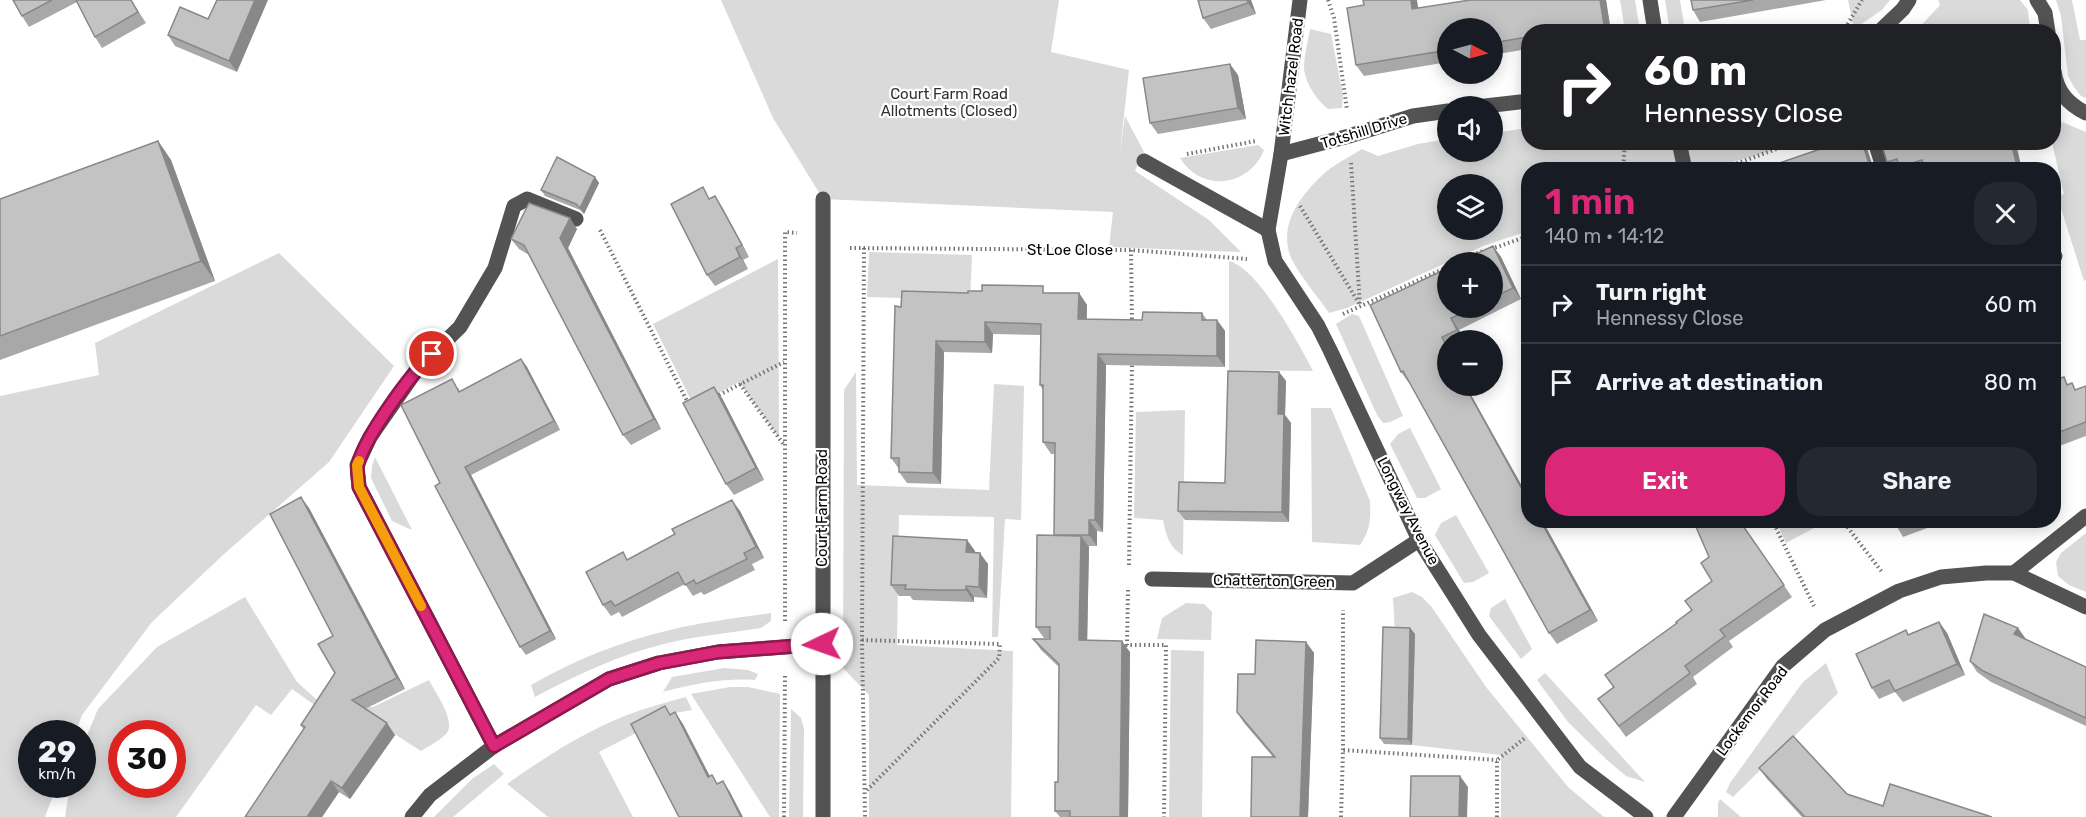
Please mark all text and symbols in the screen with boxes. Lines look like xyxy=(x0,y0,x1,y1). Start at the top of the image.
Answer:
street label: Witch hazel Road xyxy=(1275,17,1307,137)
north arrow xyxy=(1437,18,1503,84)
map controls xyxy=(1437,18,1503,396)
text: 60 m xyxy=(1644,46,1747,96)
icon: right xyxy=(1545,48,1623,126)
park label: Court Farm Road Allotments (Closed) xyxy=(881,85,1017,120)
button: sound xyxy=(1437,96,1503,162)
text: Hennessy Close xyxy=(1644,97,1843,129)
street label: Totshill Drive xyxy=(1319,109,1409,153)
button: layers xyxy=(1437,174,1503,240)
text: 1 min xyxy=(1545,180,1636,223)
button: close xyxy=(1974,182,2037,245)
text: 140 m · 14:12 xyxy=(1545,224,1664,248)
street label: St Loe Close xyxy=(1027,241,1113,259)
button: + xyxy=(1437,252,1503,318)
text: Turn right xyxy=(1596,279,1706,306)
icon: right xyxy=(1545,288,1578,321)
text: 60 m xyxy=(1985,291,2037,318)
text: Hennessy Close xyxy=(1596,306,1743,330)
pin xyxy=(406,328,457,379)
button: − xyxy=(1437,330,1503,396)
icon: arrive xyxy=(415,337,448,370)
icon: arrive xyxy=(1545,366,1578,399)
text: Arrive at destination xyxy=(1596,369,1823,396)
text: 80 m xyxy=(1984,369,2037,396)
button: Exit xyxy=(1545,447,1785,516)
button: Share xyxy=(1797,447,2037,516)
street label: Court Farm Road xyxy=(813,449,831,567)
street label: Longway Avenue xyxy=(1373,454,1443,568)
street label: Chatterton Green xyxy=(1213,571,1335,591)
position arrow xyxy=(790,612,854,676)
street label: Lockemor Road xyxy=(1712,663,1792,759)
speed limit sign: 30 xyxy=(108,720,186,798)
text: 29 xyxy=(38,734,76,770)
text: km/h xyxy=(38,765,76,783)

